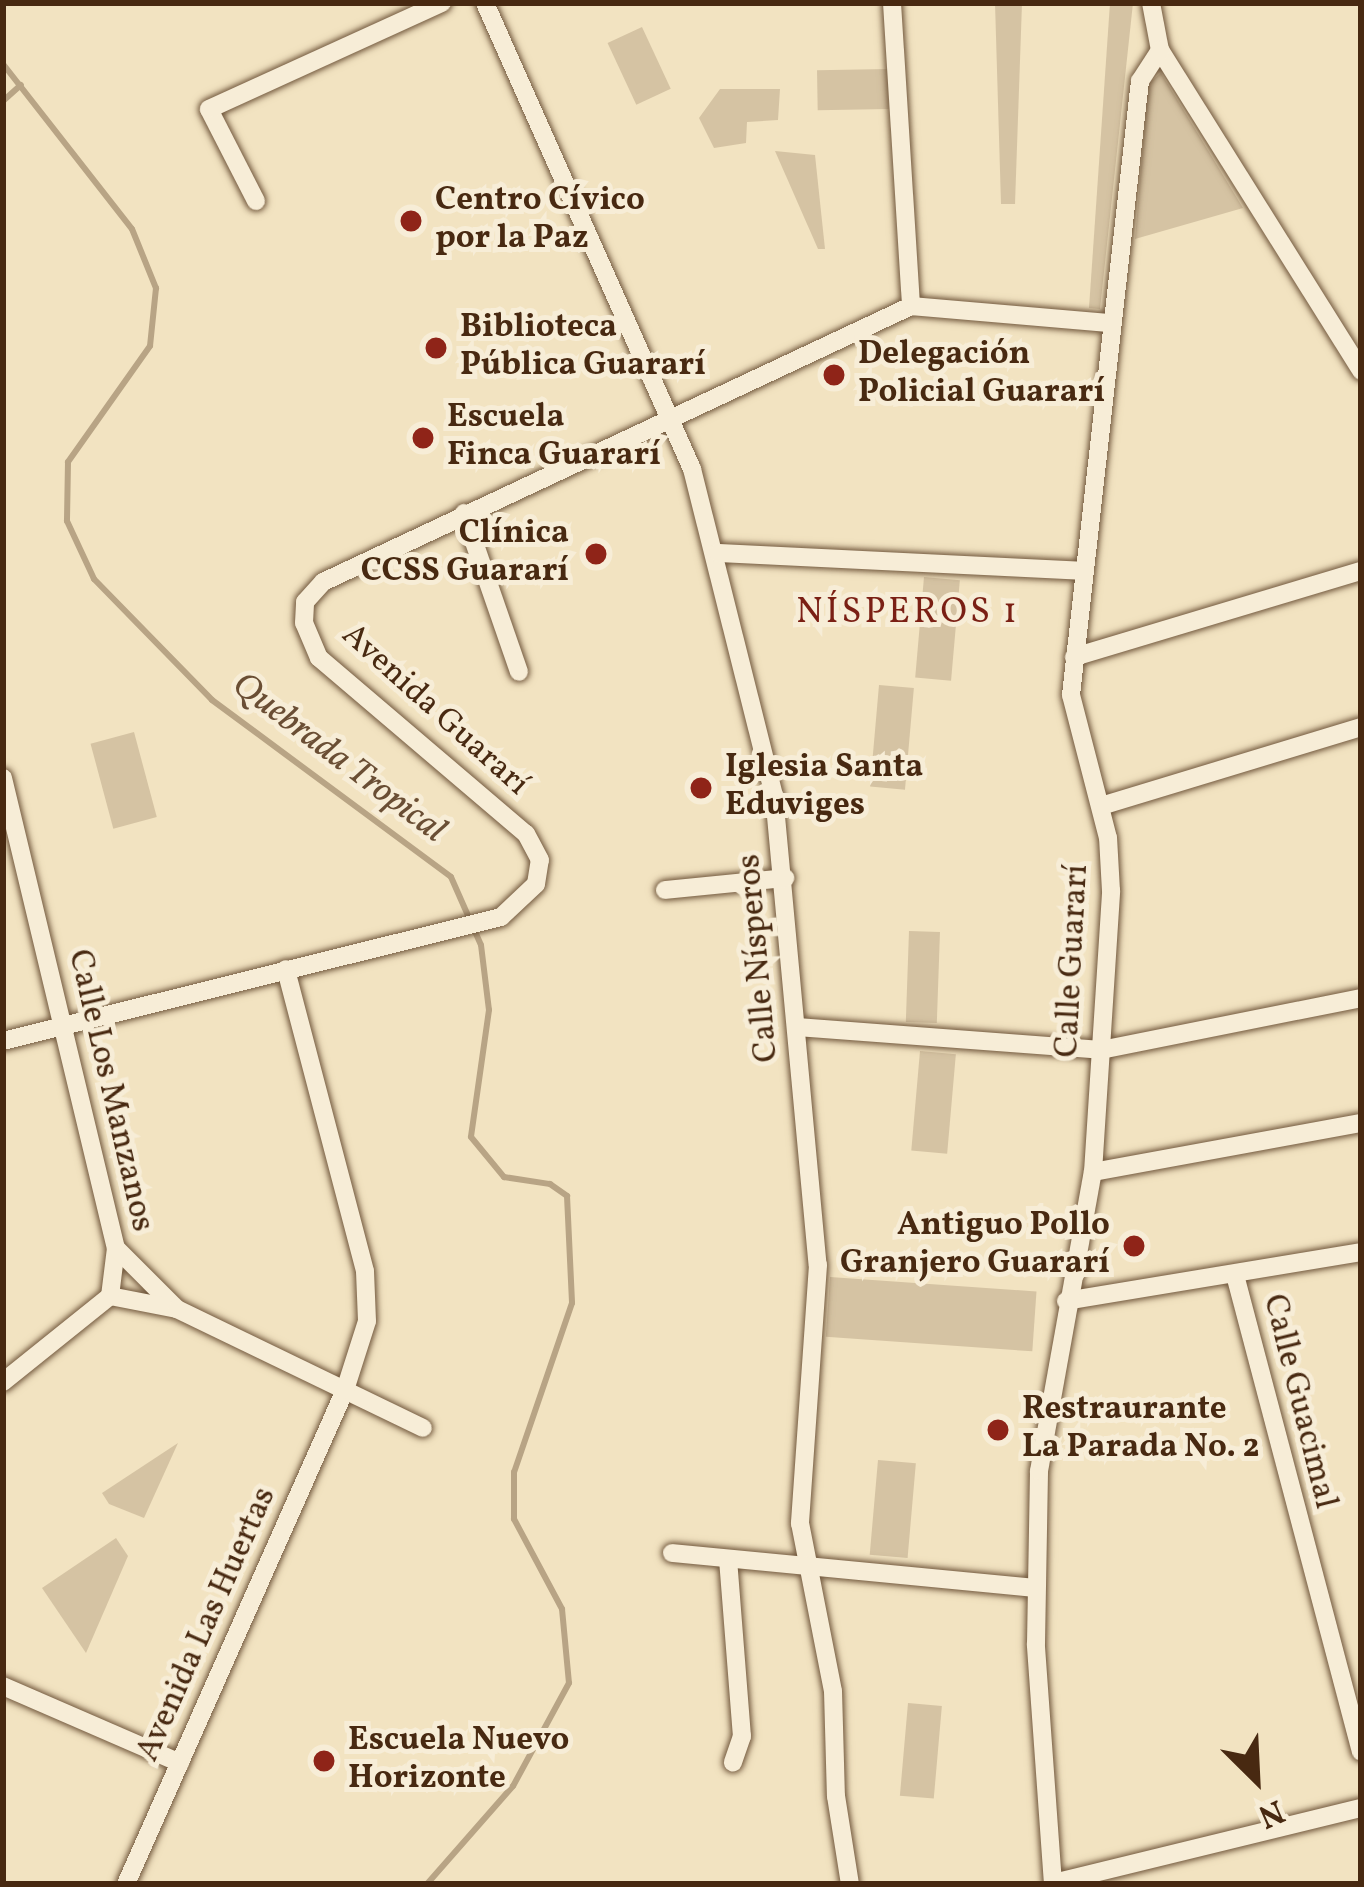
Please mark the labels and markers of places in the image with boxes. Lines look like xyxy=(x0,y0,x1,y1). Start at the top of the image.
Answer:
place label: Centro Cívico por la Paz xyxy=(435,182,645,260)
marker: Centro Cívico por la Paz xyxy=(398,208,424,234)
place label: Biblioteca Pública Guararí xyxy=(460,309,706,387)
marker: Biblioteca Pública Guararí xyxy=(423,335,449,361)
place label: Delegación Policial Guararí xyxy=(858,336,1105,414)
marker: Delegación Policial Guararí xyxy=(821,362,847,388)
place label: Escuela Finca Guararí xyxy=(447,399,661,477)
marker: Escuela Finca Guararí xyxy=(410,425,436,451)
place label: Clínica CCSS Guararí xyxy=(361,515,569,593)
marker: Clínica CCSS Guararí xyxy=(580,538,612,570)
place label: Iglesia Santa Eduviges xyxy=(725,749,923,827)
marker: Iglesia Santa Eduviges xyxy=(688,775,714,801)
place label: Antiguo Pollo Granjero Guararí xyxy=(840,1207,1110,1285)
marker: Antiguo Pollo Granjero Guararí xyxy=(1121,1233,1147,1259)
place label: Restraurante La Parada No. 2 xyxy=(1022,1391,1260,1469)
marker: Restraurante La Parada No. 2 xyxy=(985,1417,1011,1443)
place label: Escuela Nuevo Horizonte xyxy=(348,1722,569,1800)
marker: Escuela Nuevo Horizonte xyxy=(311,1748,337,1774)

